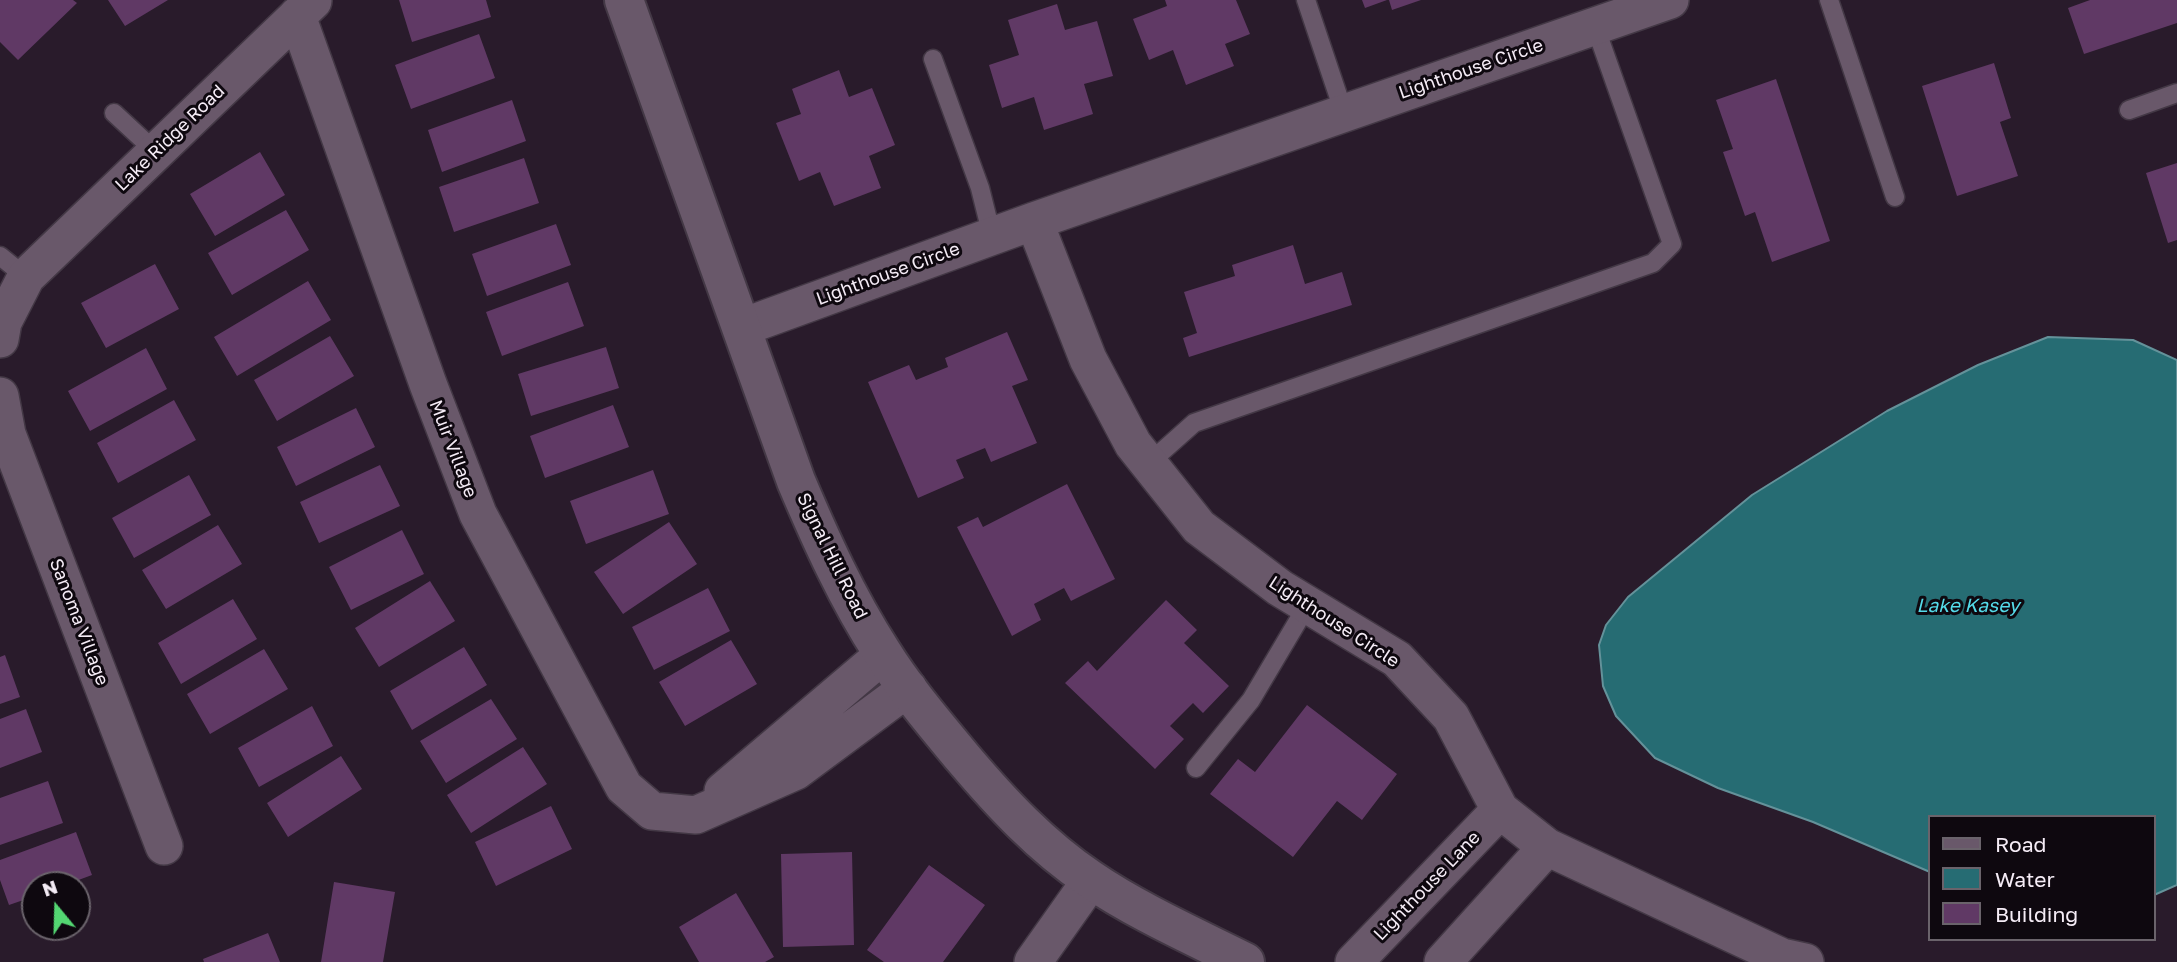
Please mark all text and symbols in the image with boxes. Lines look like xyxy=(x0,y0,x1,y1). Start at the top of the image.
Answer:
street label: Lighthouse Circle xyxy=(1396,34,1546,104)
street label: Lake Ridge Road xyxy=(111,80,229,196)
street label: Lighthouse Circle xyxy=(813,238,963,310)
street label: Muir Village xyxy=(424,397,482,501)
street label: Signal Hill Road xyxy=(792,489,872,623)
street label: Sanoma Village xyxy=(45,555,113,689)
street label: Lighthouse Circle xyxy=(1265,572,1403,672)
water label: Lake Kasey xyxy=(1917,595,2019,617)
legend xyxy=(1928,815,2156,941)
street label: Lighthouse Lane xyxy=(1369,827,1485,945)
text: Road xyxy=(1995,831,2046,857)
text: Water xyxy=(1995,866,2055,892)
north arrow xyxy=(21,871,91,941)
text: N xyxy=(39,874,60,901)
text: Building xyxy=(1995,901,2078,927)

